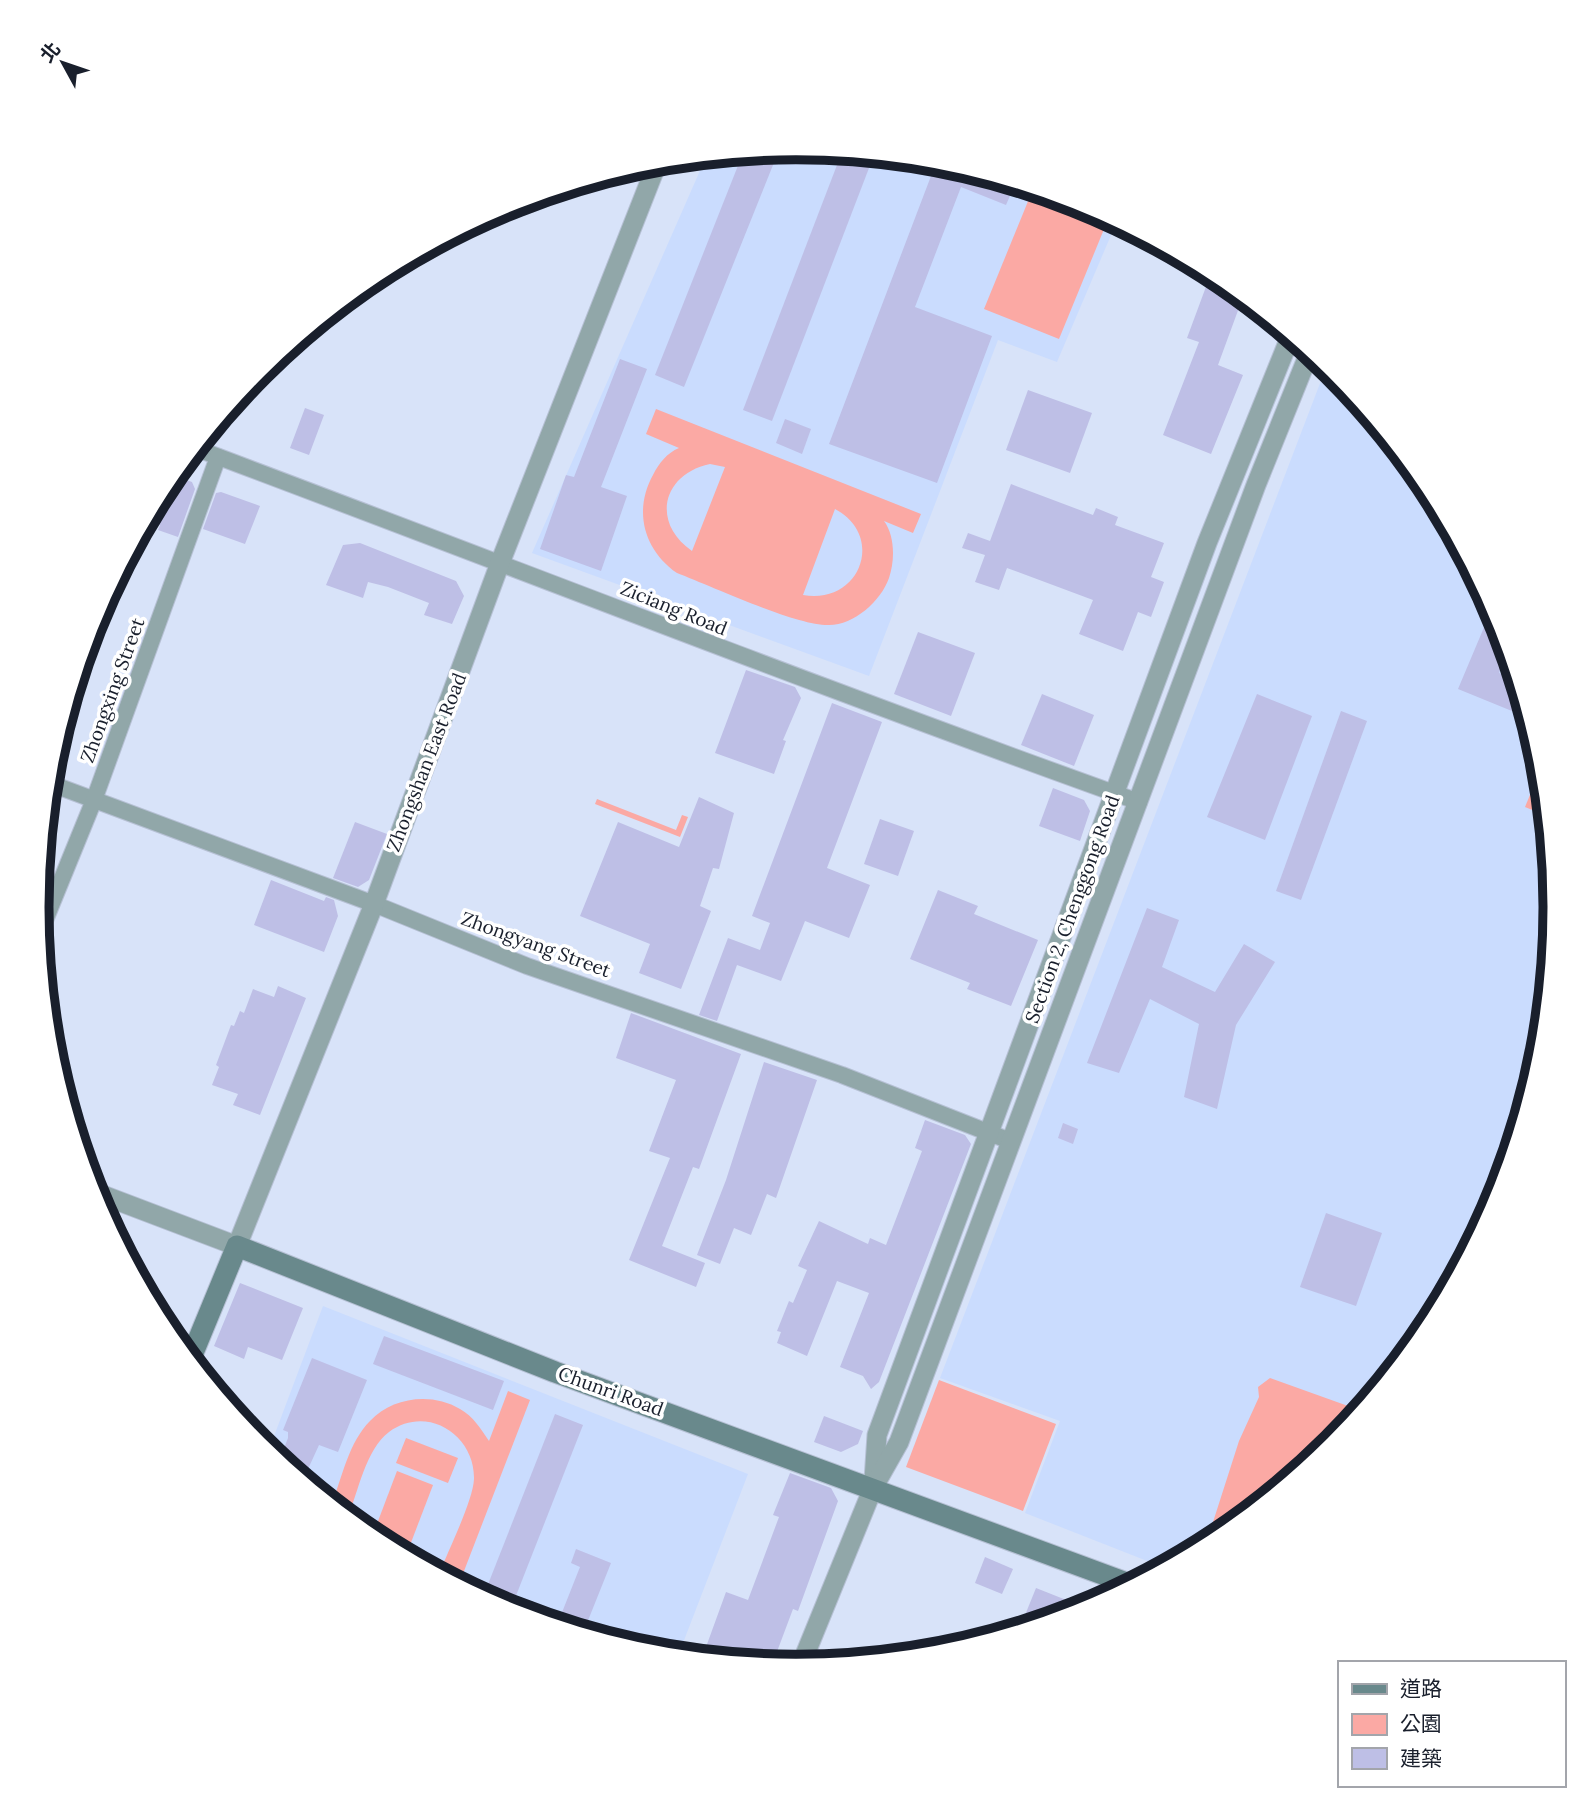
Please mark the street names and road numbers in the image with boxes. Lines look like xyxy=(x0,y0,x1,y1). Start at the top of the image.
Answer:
street label: Ziciang Road xyxy=(617,576,731,640)
street label: Zhongxing Street xyxy=(75,614,150,766)
street label: Zhongshan East Road xyxy=(381,669,471,855)
street label: Section 2, Chenggong Road xyxy=(1020,792,1124,1026)
street label: Zhongyang Street xyxy=(458,906,615,982)
street label: Chunri Road xyxy=(555,1361,667,1421)

